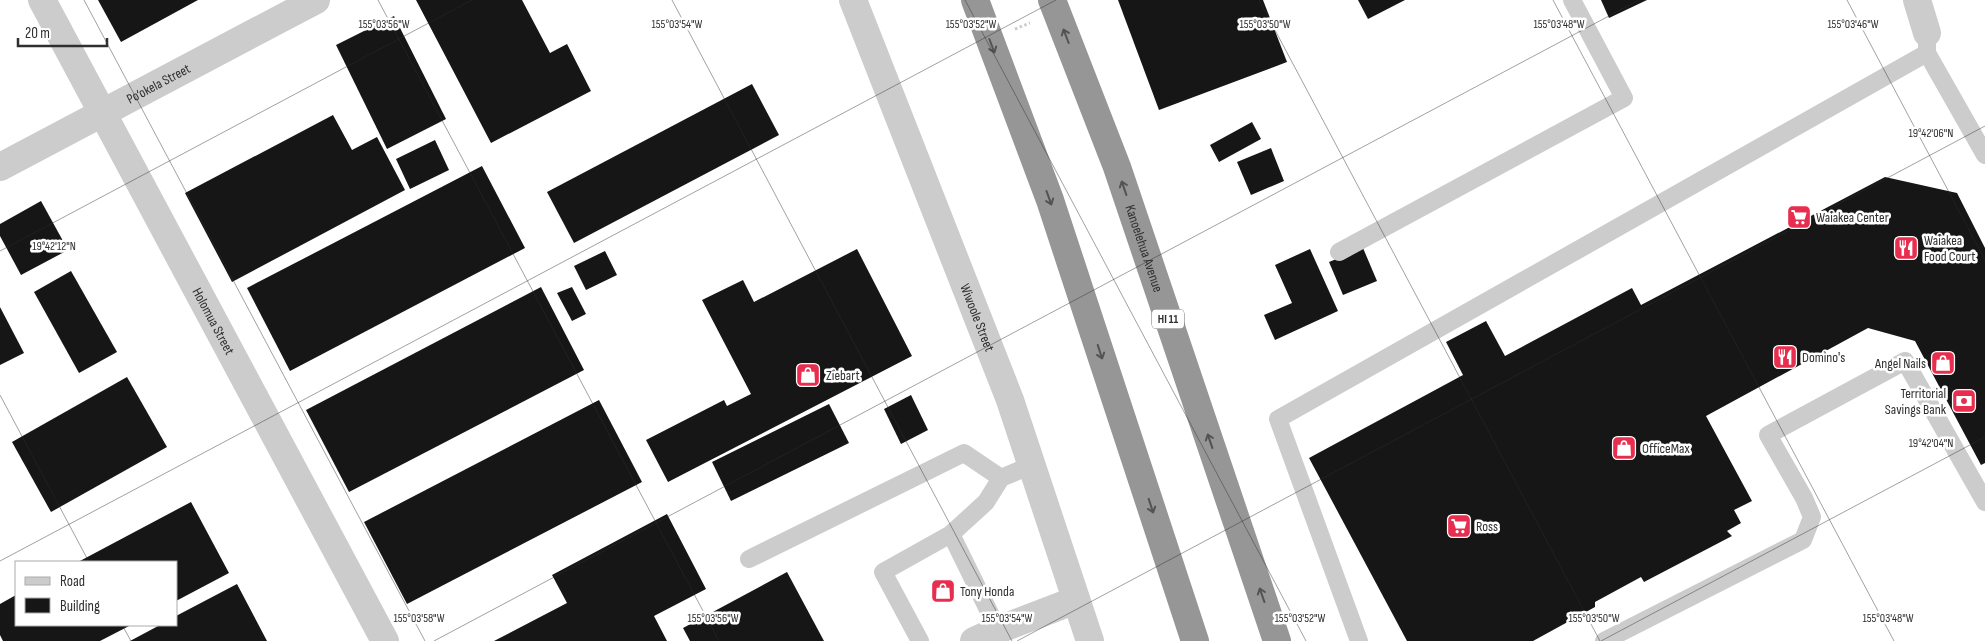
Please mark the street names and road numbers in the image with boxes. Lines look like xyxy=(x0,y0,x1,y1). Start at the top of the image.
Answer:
street label: Po‘okela Street xyxy=(124,60,193,107)
street label: Kanoelehua Avenue xyxy=(1122,202,1167,294)
street label: Wiwoole Street xyxy=(957,281,999,354)
street label: Holomua Street xyxy=(189,285,239,357)
road number: HI 11 xyxy=(1152,310,1184,328)

